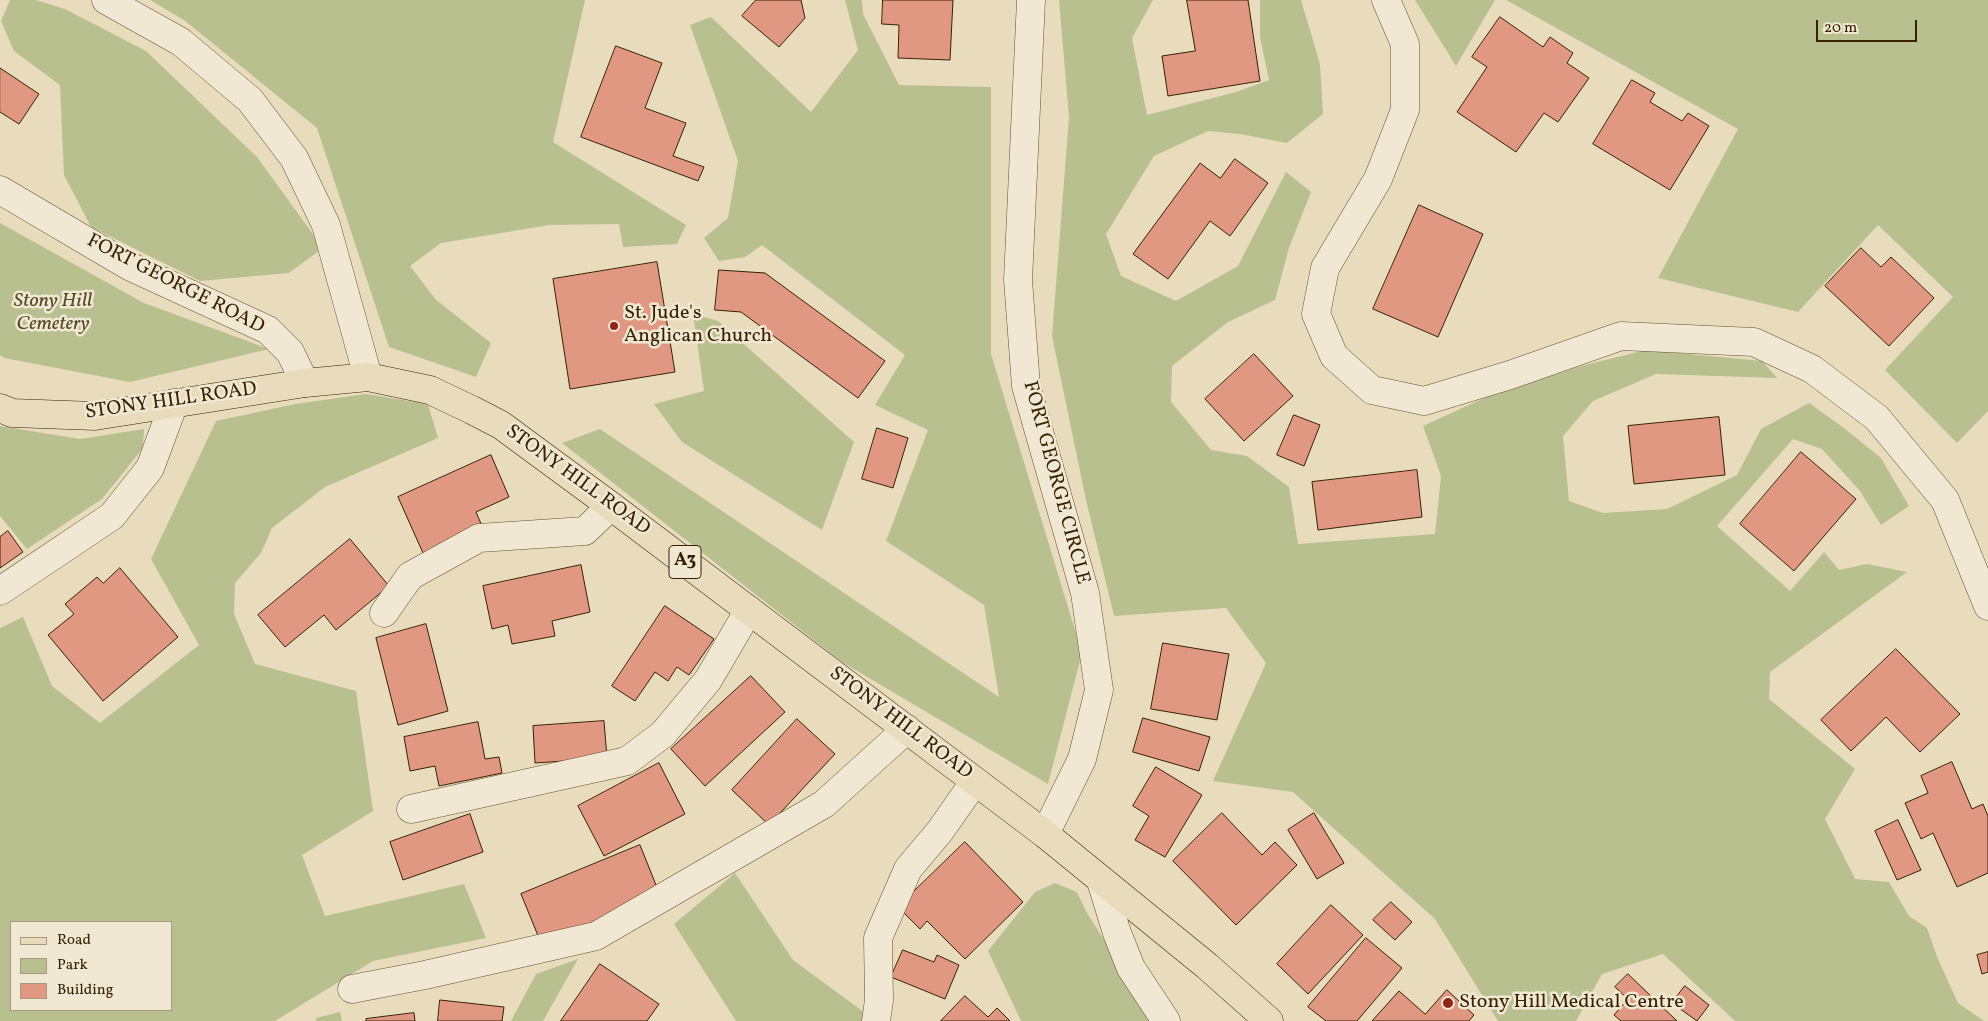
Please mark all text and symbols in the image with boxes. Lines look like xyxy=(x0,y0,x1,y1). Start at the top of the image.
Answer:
scale bar xyxy=(1818,10,1919,42)
text: 20 m xyxy=(1824,18,1857,39)
street label: FORT GEORGE ROAD xyxy=(82,230,268,340)
park label: Stony Hill Cemetery xyxy=(14,290,92,337)
place label: St. Jude's Anglican Church xyxy=(624,302,772,349)
marker: St. Jude's Anglican Church xyxy=(608,320,620,332)
street label: STONY HILL ROAD xyxy=(84,378,258,426)
street label: FORT GEORGE CIRCLE xyxy=(1016,379,1094,587)
street label: STONY HILL ROAD xyxy=(500,420,654,542)
road number: A3 xyxy=(669,546,701,578)
street label: STONY HILL ROAD xyxy=(824,662,976,786)
legend xyxy=(10,921,172,1011)
text: Road xyxy=(57,930,91,951)
text: Park xyxy=(57,955,88,976)
text: Building xyxy=(57,980,113,1001)
place label: Stony Hill Medical Centre xyxy=(1459,991,1684,1015)
marker: Stony Hill Medical Centre xyxy=(1441,996,1455,1010)

